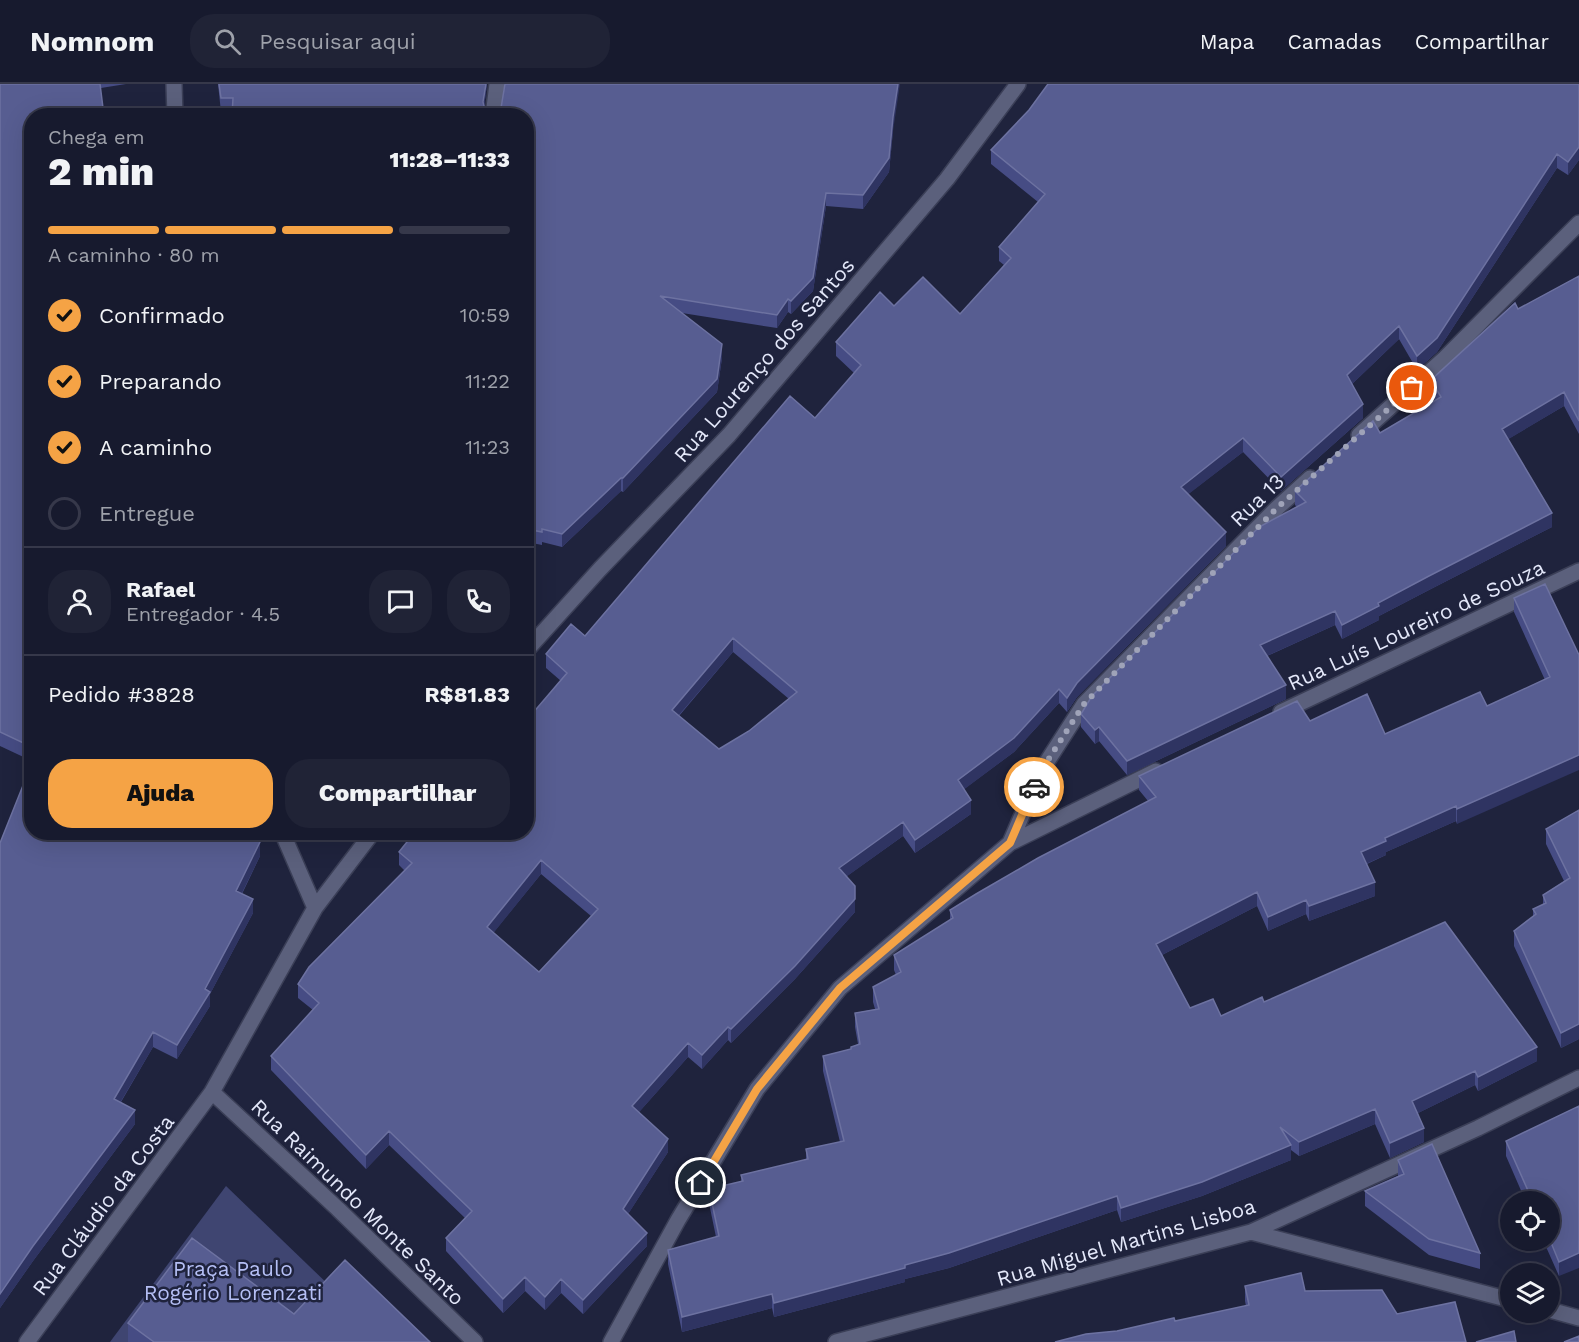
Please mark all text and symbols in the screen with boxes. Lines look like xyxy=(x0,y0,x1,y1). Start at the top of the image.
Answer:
search box xyxy=(190,14,610,68)
text: Nomnom xyxy=(30,25,154,58)
icon: search xyxy=(211,25,244,58)
text: Pesquisar aqui xyxy=(259,29,416,54)
text: Mapa xyxy=(1200,29,1254,54)
text: Camadas xyxy=(1287,29,1382,54)
text: Compartilhar xyxy=(1415,29,1549,54)
text: Chega em xyxy=(48,125,145,149)
text: 11:28–11:33 xyxy=(389,147,510,172)
text: 2 min xyxy=(48,149,154,194)
text: A caminho · 80 m xyxy=(48,243,220,267)
street label: Rua Lourenço dos Santos xyxy=(668,253,860,467)
icon: check xyxy=(48,299,81,332)
text: Confirmado xyxy=(99,303,225,328)
text: 10:59 xyxy=(460,303,510,327)
pin xyxy=(1386,362,1437,413)
icon: check xyxy=(48,365,81,398)
text: Preparando xyxy=(99,369,222,394)
text: 11:22 xyxy=(465,369,510,393)
icon: bag xyxy=(1395,371,1428,404)
icon: check xyxy=(48,431,81,464)
text: A caminho xyxy=(99,435,212,460)
text: 11:23 xyxy=(465,435,510,459)
street label: Rua 13 xyxy=(1225,468,1289,532)
text: Entregue xyxy=(99,501,195,526)
street label: Rua Luís Loureiro de Souza xyxy=(1284,554,1549,696)
button: person xyxy=(48,570,111,633)
button: chat xyxy=(369,570,432,633)
button: phone xyxy=(447,570,510,633)
text: Rafael xyxy=(126,577,195,602)
text: Entregador · 4.5 xyxy=(126,602,280,626)
text: Pedido #3828 xyxy=(48,682,195,707)
text: R$81.83 xyxy=(424,682,510,707)
courier xyxy=(1004,757,1064,817)
button: Ajuda xyxy=(48,759,273,828)
button: Compartilhar xyxy=(285,759,510,828)
icon: car xyxy=(1018,771,1051,804)
street label: Rua Raimundo Monte Santo xyxy=(246,1094,470,1310)
street label: Rua Cláudio da Costa xyxy=(27,1110,179,1300)
pin xyxy=(675,1157,726,1208)
icon: home xyxy=(684,1166,717,1199)
map controls xyxy=(1500,1191,1560,1323)
button: locate xyxy=(1500,1191,1560,1251)
street label: Rua Miguel Martins Lisboa xyxy=(994,1193,1258,1291)
park label: Praça Paulo Rogério Lorenzati xyxy=(144,1256,322,1305)
button: layers xyxy=(1500,1263,1560,1323)

